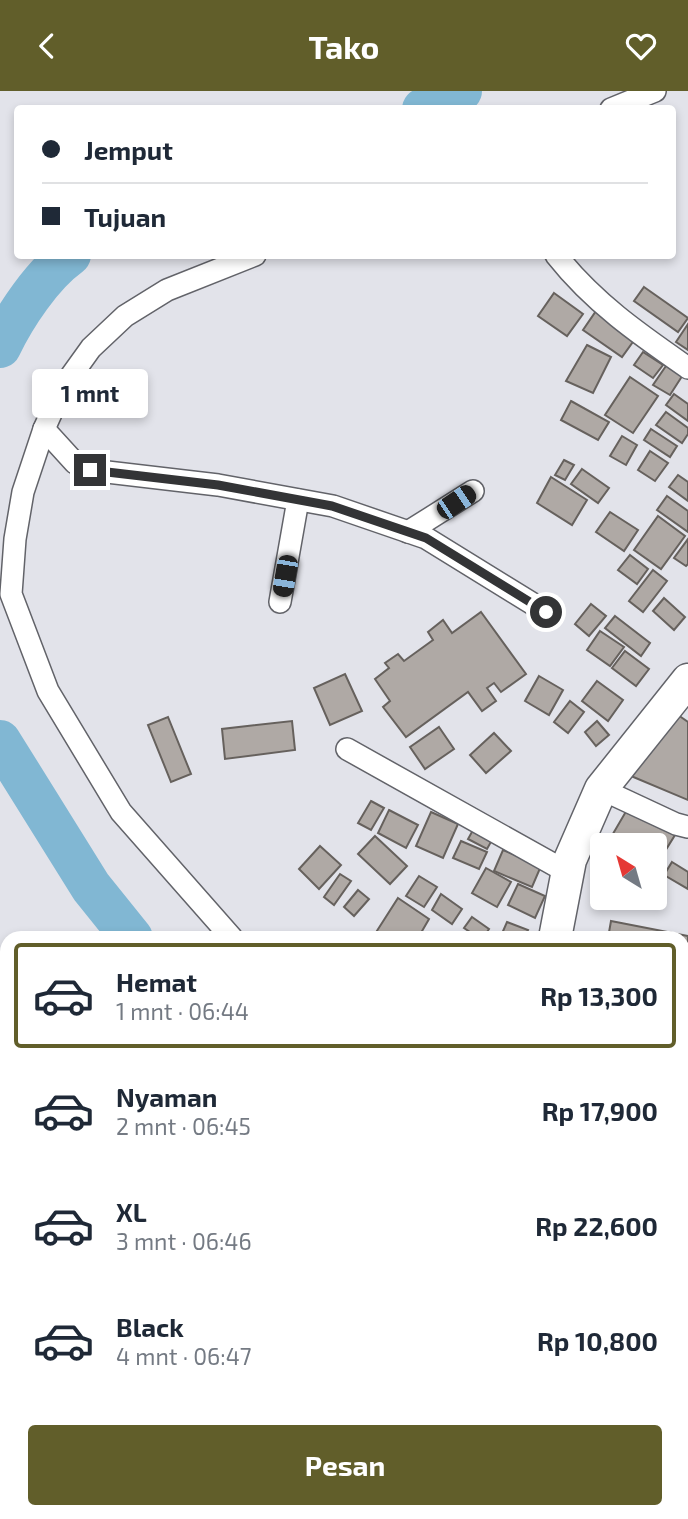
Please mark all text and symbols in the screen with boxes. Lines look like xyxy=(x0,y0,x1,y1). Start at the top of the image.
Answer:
icon: back xyxy=(28,27,66,65)
text: Tako xyxy=(309,27,379,65)
icon: heart xyxy=(622,27,660,65)
text: Jemput xyxy=(84,134,173,165)
text: Tujuan xyxy=(84,201,166,232)
callout: 1 mnt xyxy=(32,369,148,417)
text: 1 mnt xyxy=(61,379,119,407)
route end xyxy=(74,454,106,486)
car xyxy=(433,482,480,522)
car xyxy=(272,553,299,599)
route start xyxy=(530,596,562,628)
north arrow xyxy=(590,833,667,910)
map controls xyxy=(590,833,667,910)
icon: car xyxy=(32,964,95,1027)
text: Hemat xyxy=(116,966,197,997)
text: Rp 13,300 xyxy=(540,980,658,1011)
text: 1 mnt · 06:44 xyxy=(116,997,249,1025)
icon: car xyxy=(32,1079,95,1142)
text: Nyaman xyxy=(116,1081,217,1112)
text: Rp 17,900 xyxy=(542,1095,658,1126)
text: 2 mnt · 06:45 xyxy=(116,1112,251,1140)
icon: car xyxy=(32,1194,95,1257)
text: XL xyxy=(116,1196,147,1227)
text: Rp 22,600 xyxy=(535,1210,658,1241)
text: 3 mnt · 06:46 xyxy=(116,1227,252,1255)
icon: car xyxy=(32,1309,95,1372)
text: Black xyxy=(116,1311,184,1342)
text: Rp 10,800 xyxy=(537,1325,658,1356)
text: 4 mnt · 06:47 xyxy=(116,1342,252,1370)
button: Pesan xyxy=(28,1425,662,1505)

